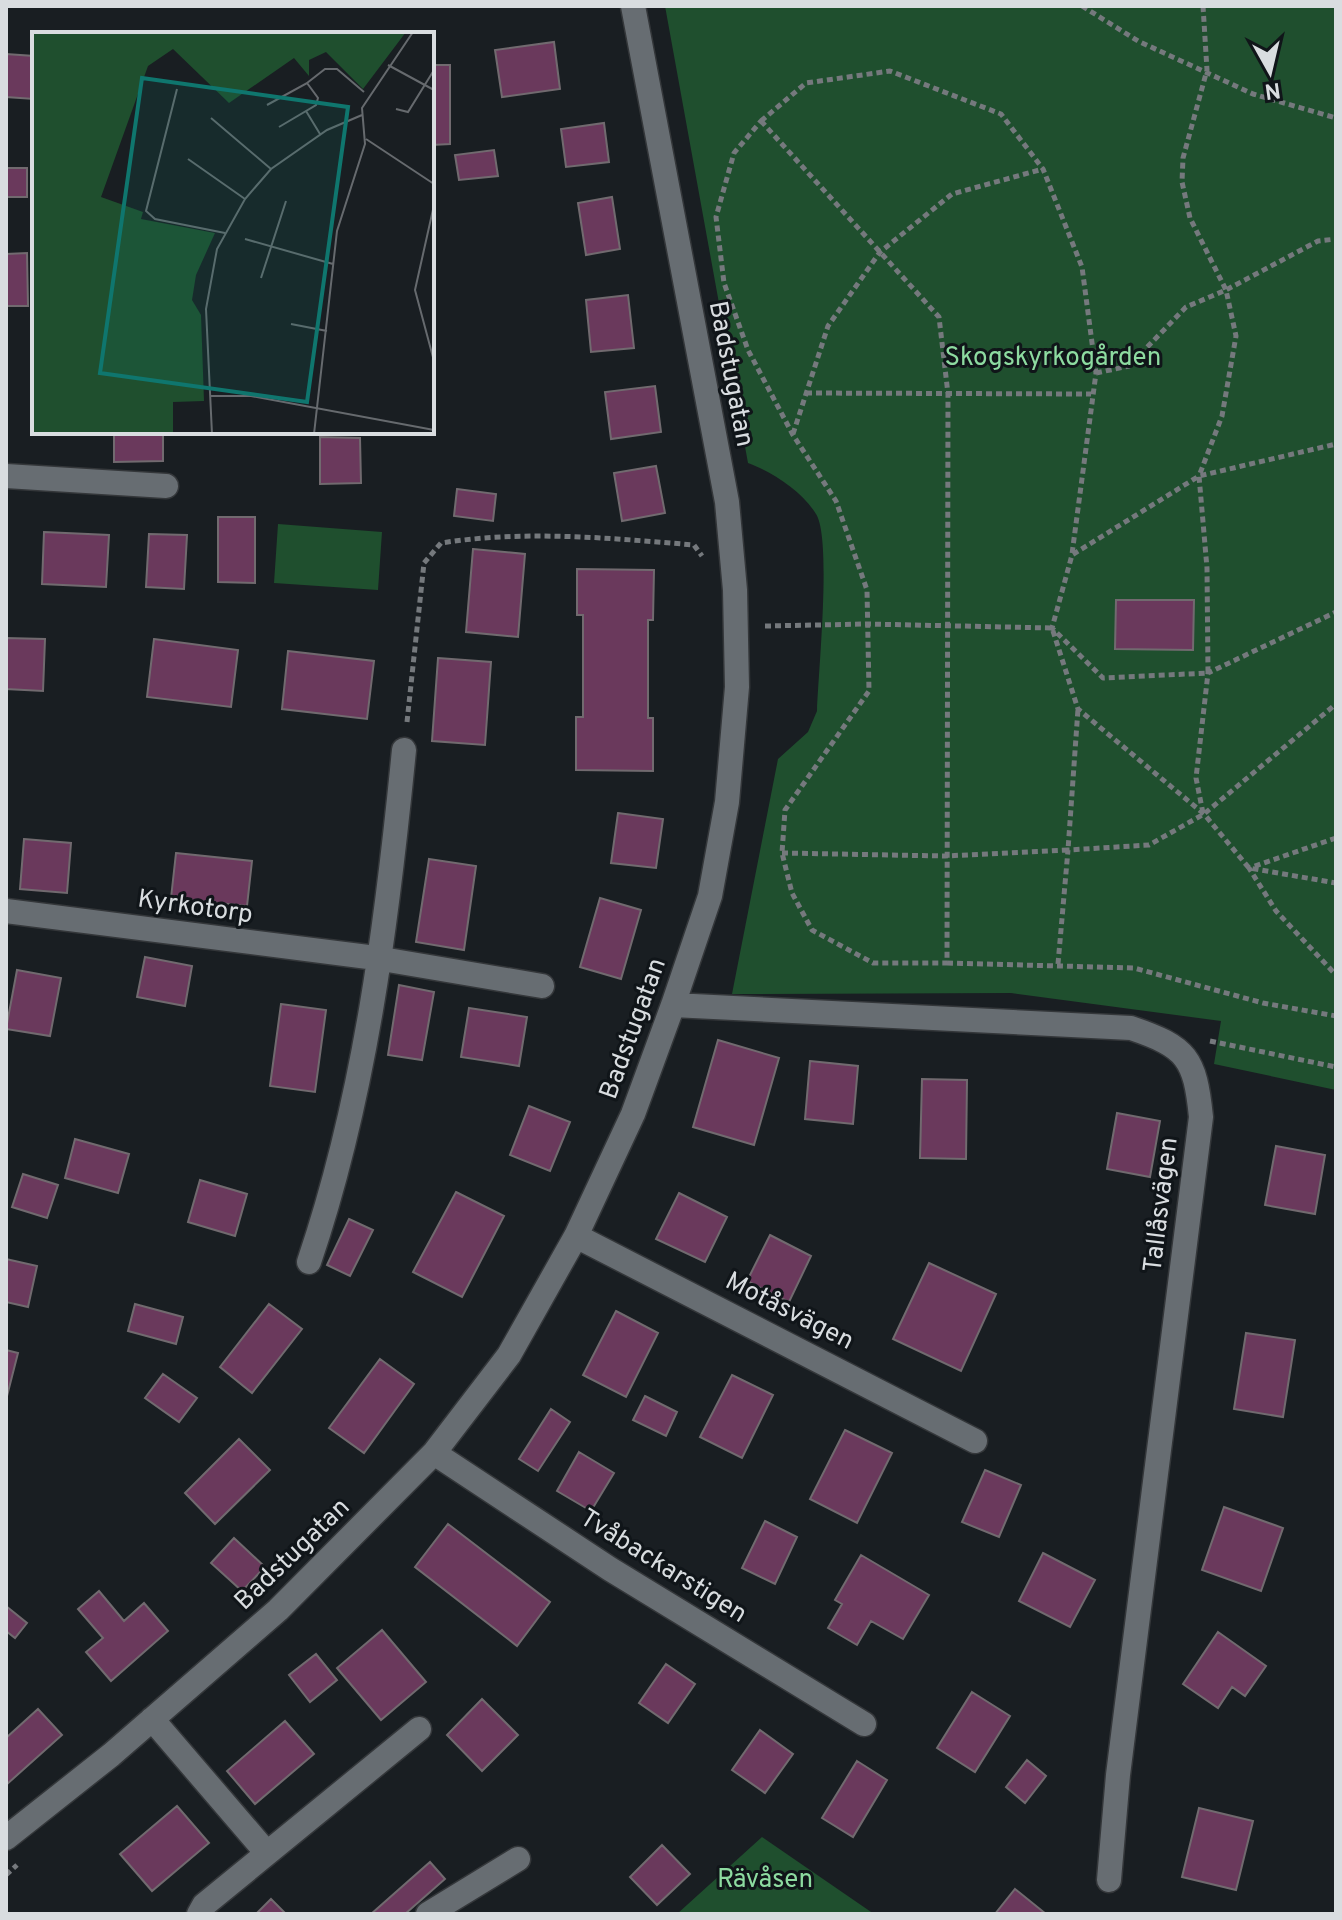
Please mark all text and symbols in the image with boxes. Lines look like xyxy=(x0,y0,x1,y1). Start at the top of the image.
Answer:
inset map xyxy=(32,32,434,434)
north arrow xyxy=(1230,32,1310,112)
text: N xyxy=(1263,75,1282,104)
street label: Badstugatan xyxy=(700,298,760,450)
park label: Skogskyrkogården xyxy=(945,342,1162,375)
street label: Kyrkotorp xyxy=(135,884,255,932)
street label: Badstugatan xyxy=(593,954,675,1104)
street label: Tallåsvägen xyxy=(1137,1135,1187,1275)
street label: Motåsvägen xyxy=(719,1266,859,1358)
street label: Badstugatan xyxy=(228,1492,358,1618)
street label: Tvåbackarstigen xyxy=(573,1502,753,1632)
park label: Rävåsen xyxy=(717,1864,813,1897)

